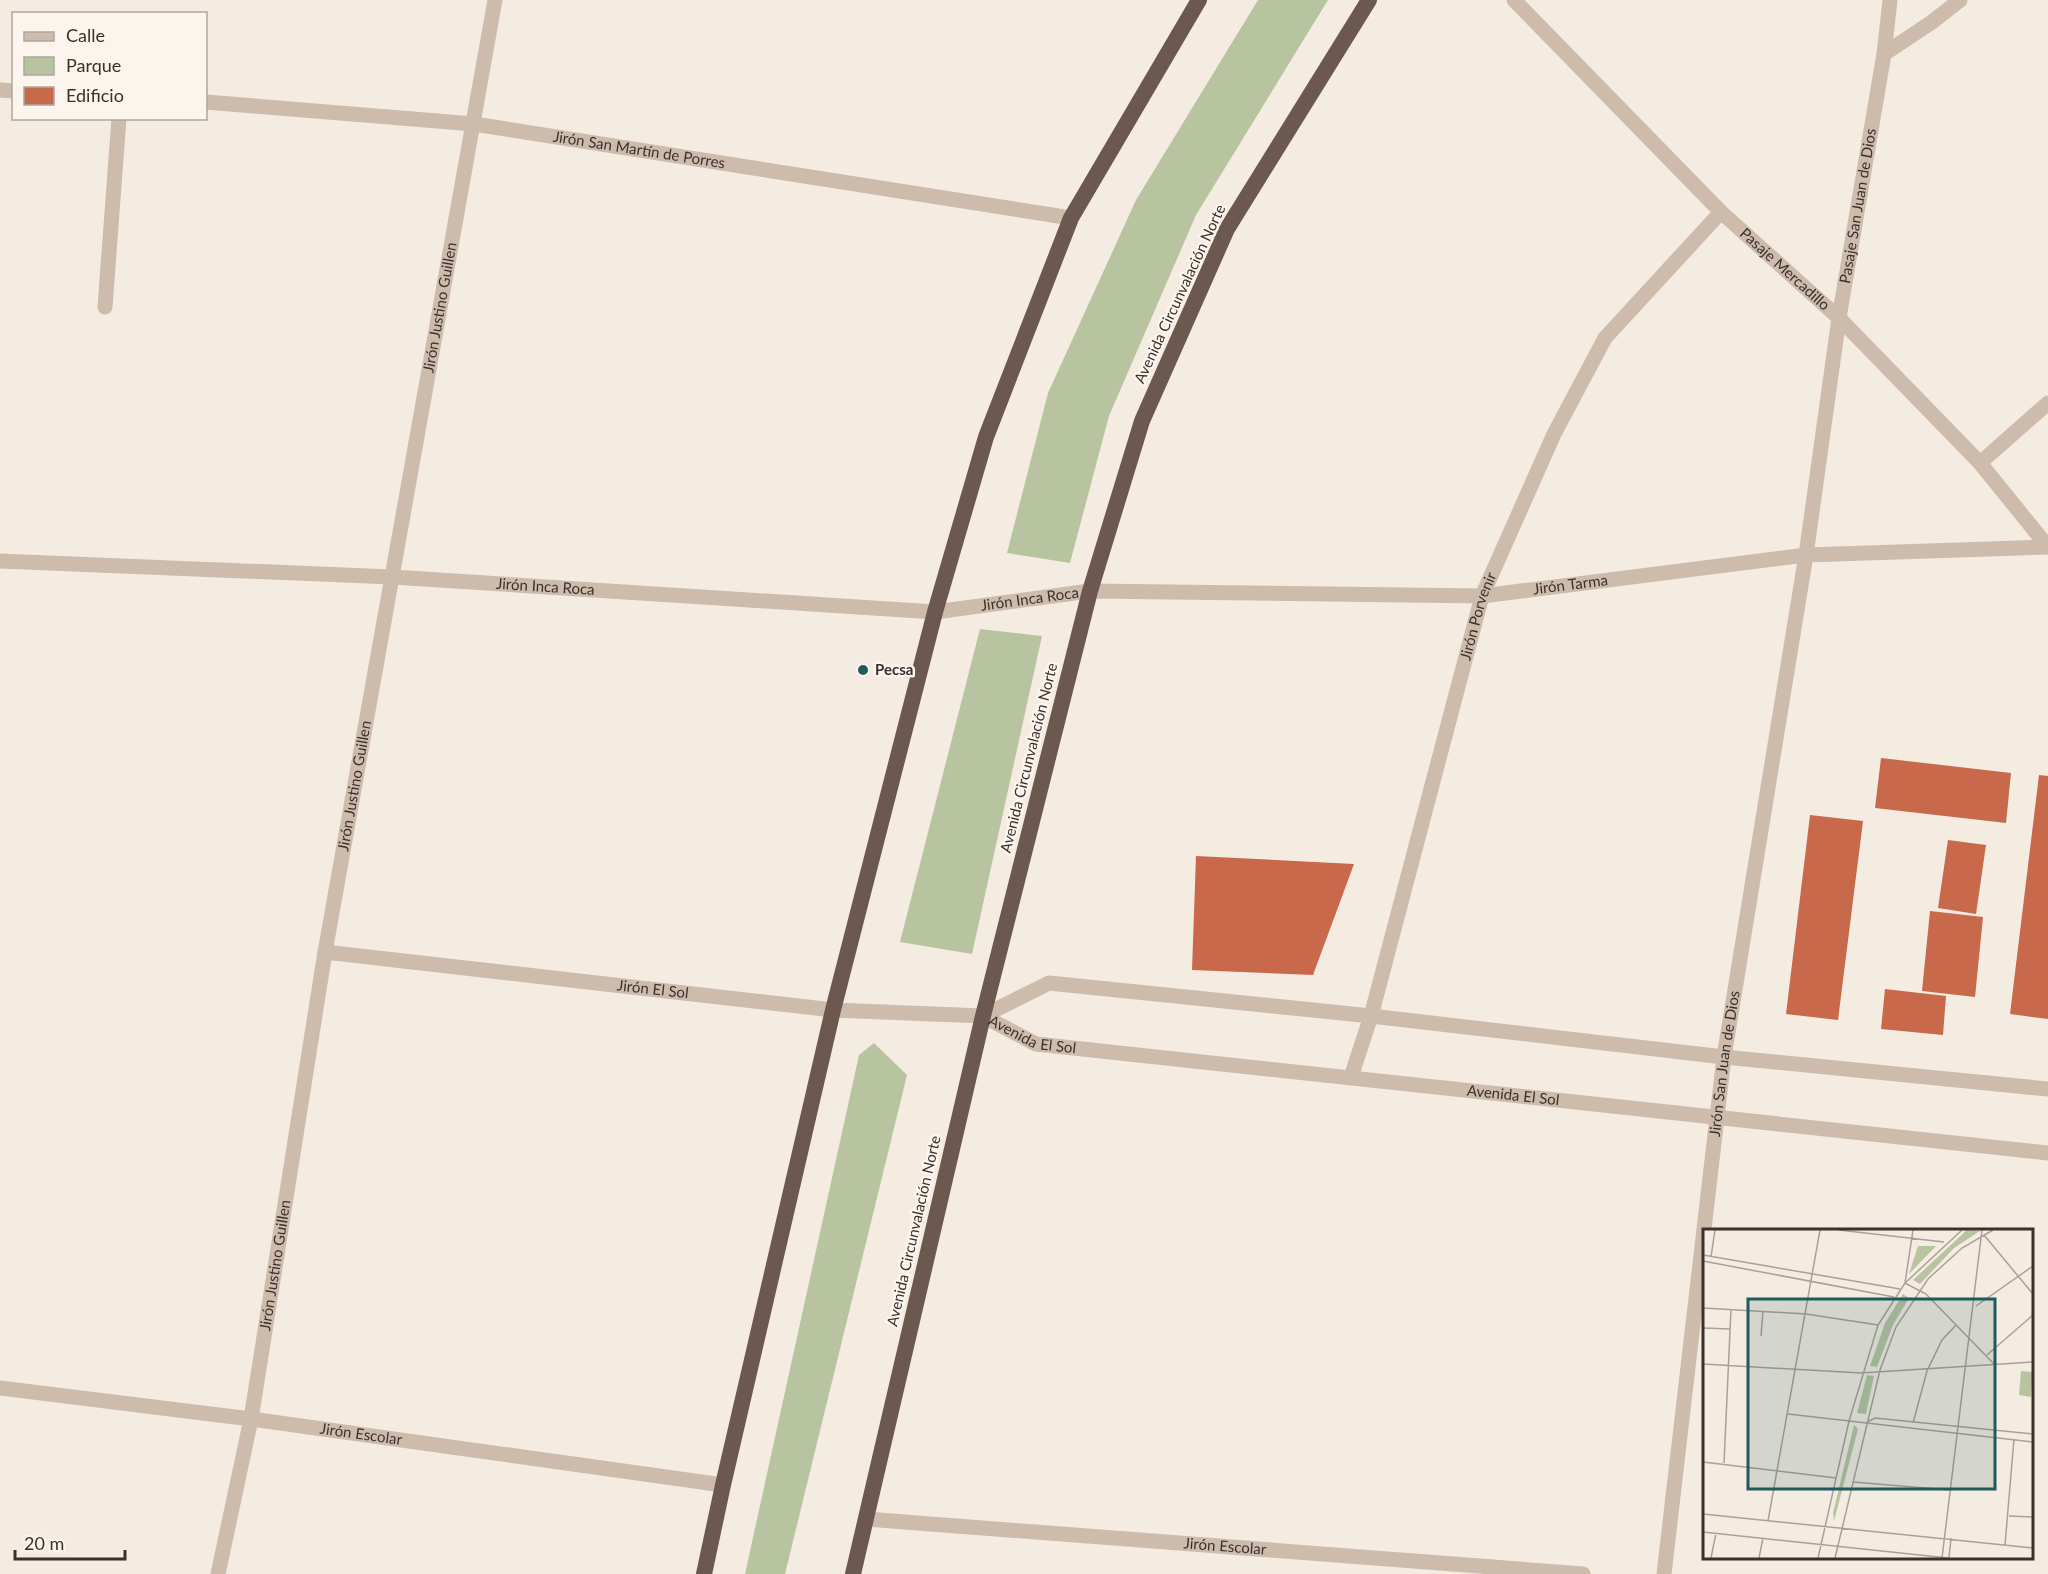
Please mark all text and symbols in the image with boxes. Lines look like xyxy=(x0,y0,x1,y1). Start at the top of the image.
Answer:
legend xyxy=(12,12,207,120)
text: Calle xyxy=(66,24,105,46)
text: Parque xyxy=(66,54,121,76)
text: Edificio xyxy=(66,84,124,106)
street label: Jirón San Martín de Porres xyxy=(552,127,727,171)
street label: Pasaje San Juan de Dios xyxy=(1835,127,1879,285)
street label: Avenida Circunvalación Norte xyxy=(1130,201,1229,386)
street label: Pasaje Mercadillo xyxy=(1737,224,1834,314)
street label: Jirón Justino Guillen xyxy=(419,241,460,374)
street label: Jirón Porvenir xyxy=(1455,569,1500,662)
street label: Jirón Tarma xyxy=(1532,570,1609,597)
street label: Jirón Inca Roca xyxy=(496,574,595,598)
street label: Jirón Inca Roca xyxy=(979,583,1080,614)
place label: Pecsa xyxy=(875,660,913,678)
street label: Avenida Circunvalación Norte xyxy=(996,661,1060,855)
marker: Pecsa xyxy=(856,663,870,677)
street label: Jirón Justino Guillen xyxy=(333,719,374,853)
street label: Jirón El Sol xyxy=(616,975,690,1001)
street label: Jirón San Juan de Dios xyxy=(1705,989,1743,1137)
street label: Avenida El Sol xyxy=(986,1011,1077,1056)
street label: Avenida El Sol xyxy=(1466,1080,1560,1108)
street label: Avenida Circunvalación Norte xyxy=(882,1134,944,1328)
street label: Jirón Justino Guillen xyxy=(255,1198,294,1332)
inset map xyxy=(1703,1229,2033,1559)
street label: Jirón Escolar xyxy=(319,1419,404,1448)
scale bar xyxy=(15,1523,124,1561)
text: 20 m xyxy=(24,1532,64,1554)
street label: Jirón Escolar xyxy=(1183,1533,1268,1558)

